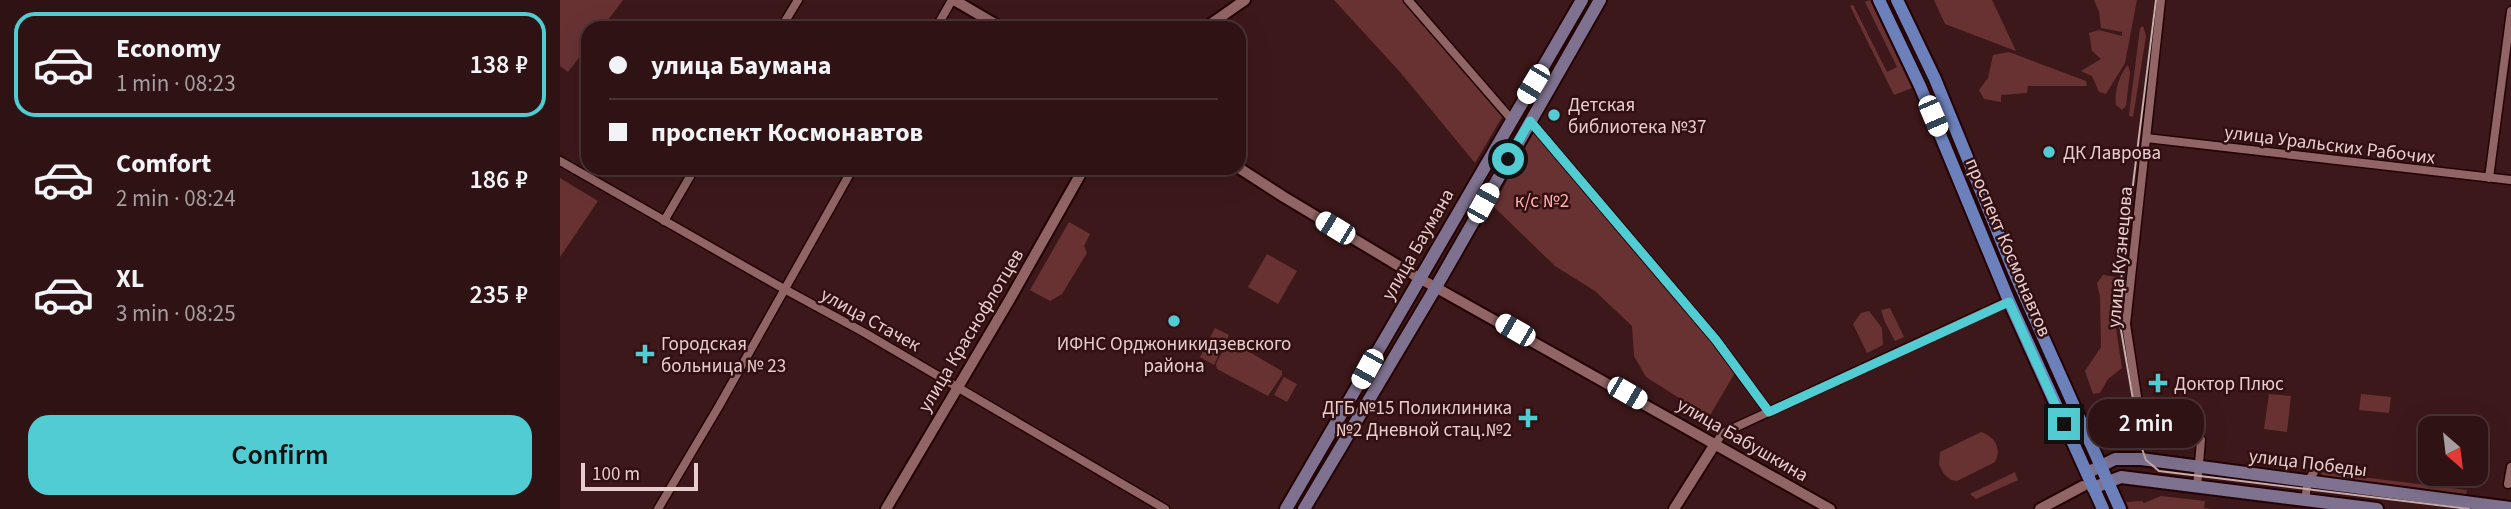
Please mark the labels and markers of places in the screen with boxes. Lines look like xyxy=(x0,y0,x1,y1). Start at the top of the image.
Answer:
place label: Детская библиотека №37 xyxy=(1568,92,1706,141)
marker: Детская библиотека №37 xyxy=(1546,107,1562,123)
place label: ДК Лаврова xyxy=(2063,140,2161,167)
marker: ДК Лаврова xyxy=(2041,144,2057,160)
marker: ИФНС Орджоникидзевского района xyxy=(1166,313,1182,329)
place label: Городская больница № 23 xyxy=(661,331,786,380)
place label: ИФНС Орджоникидзевского района xyxy=(1057,331,1291,380)
marker: Городская больница № 23 xyxy=(635,344,655,364)
place label: Доктор Плюс xyxy=(2174,371,2284,398)
marker: Доктор Плюс xyxy=(2148,373,2168,393)
place label: ДГБ №15 Поликлиника №2 Дневной стац.№2 xyxy=(1322,395,1512,444)
marker: ДГБ №15 Поликлиника №2 Дневной стац.№2 xyxy=(1518,408,1538,428)

